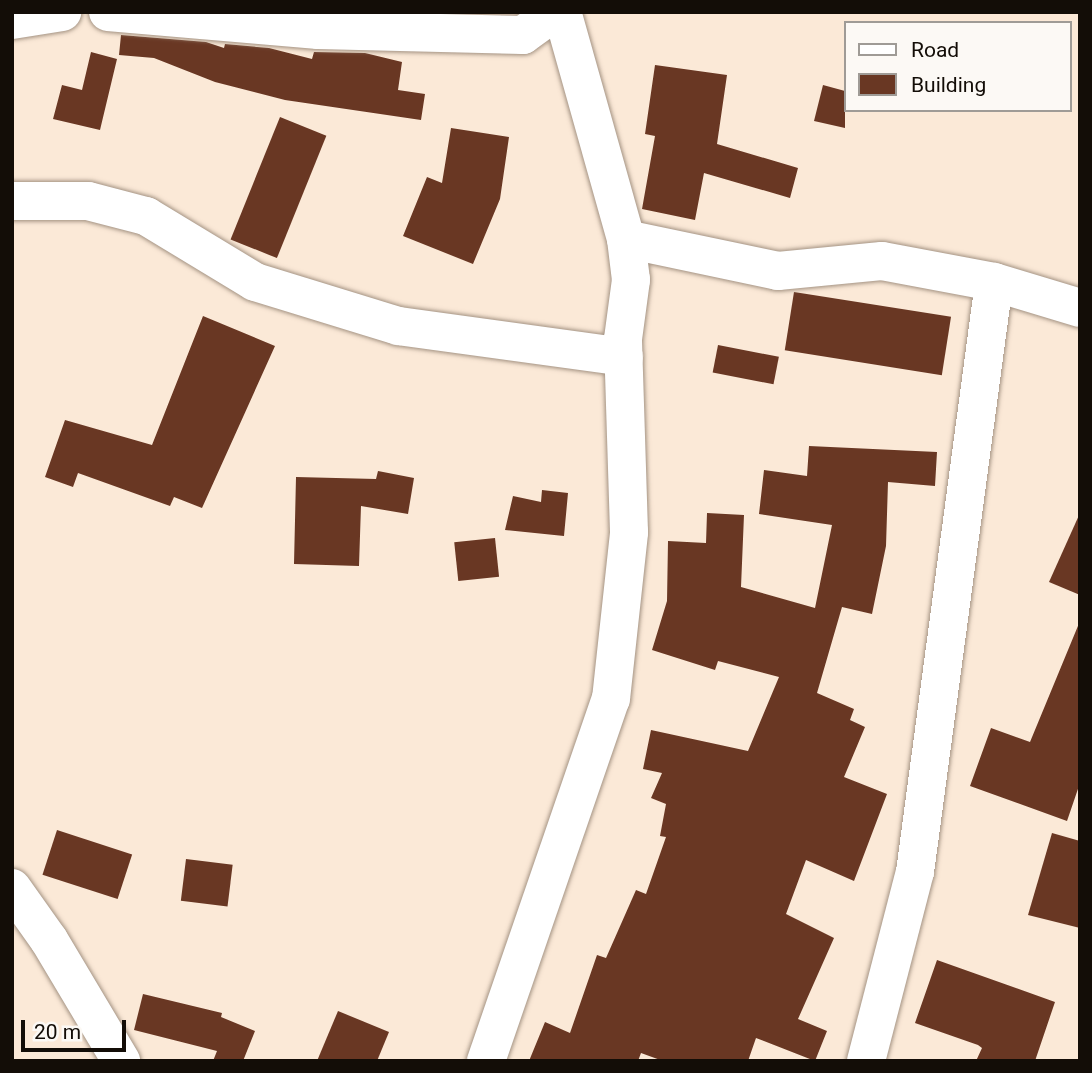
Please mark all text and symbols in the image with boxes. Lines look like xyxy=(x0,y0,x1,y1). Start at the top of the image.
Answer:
legend xyxy=(844,21,1071,112)
text: Road xyxy=(911,38,959,62)
text: Building xyxy=(911,73,986,97)
scale bar xyxy=(24,1006,130,1050)
text: 20 m xyxy=(34,1020,81,1044)

